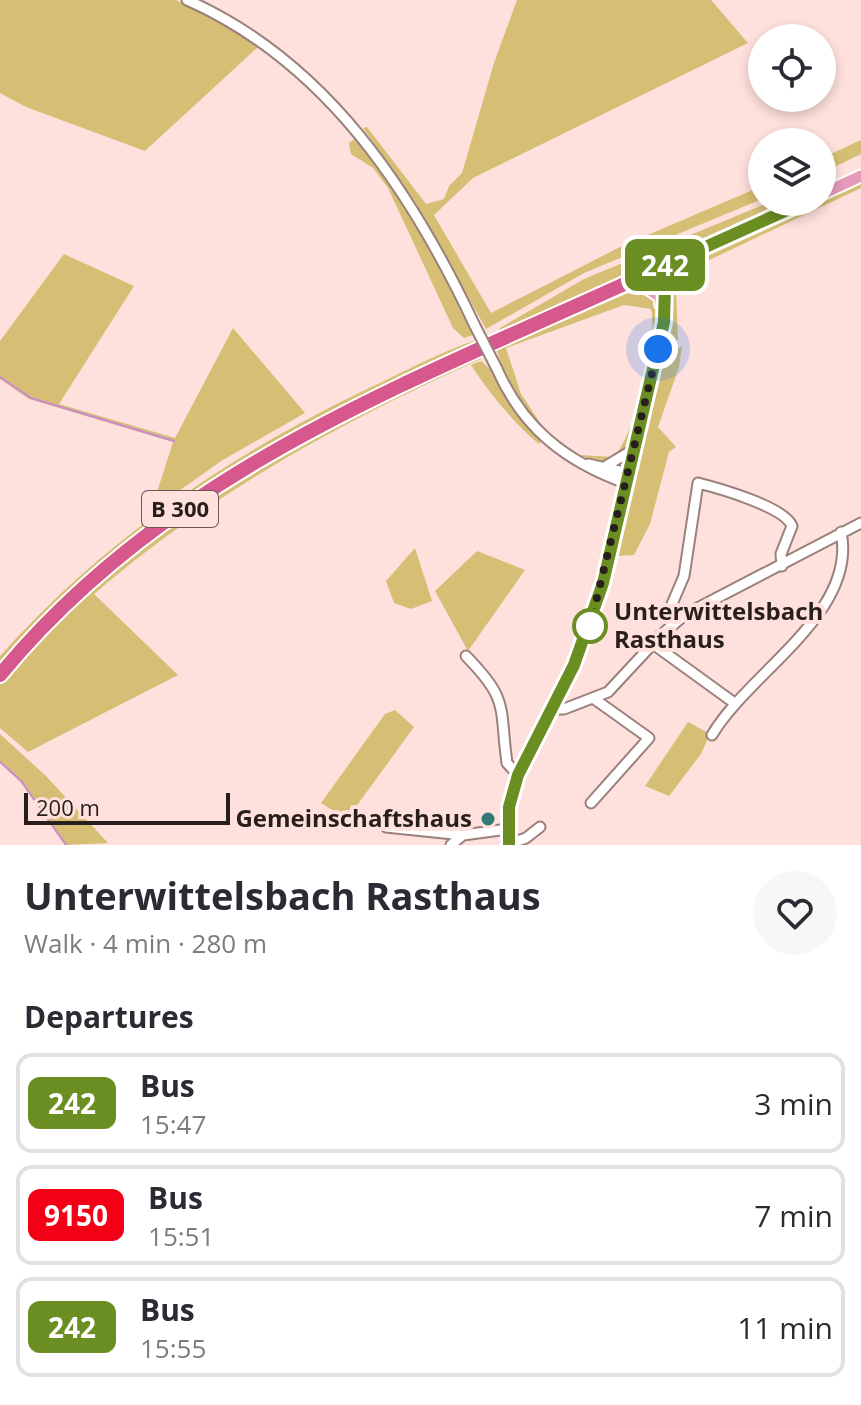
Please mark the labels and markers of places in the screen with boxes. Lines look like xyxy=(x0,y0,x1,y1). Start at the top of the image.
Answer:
place label: Unterwittelsbach Rasthaus xyxy=(614,594,823,655)
marker: Unterwittelsbach Rasthaus xyxy=(573,609,607,643)
place label: Gemeinschaftshaus xyxy=(235,801,472,834)
marker: Gemeinschaftshaus xyxy=(479,810,497,828)

